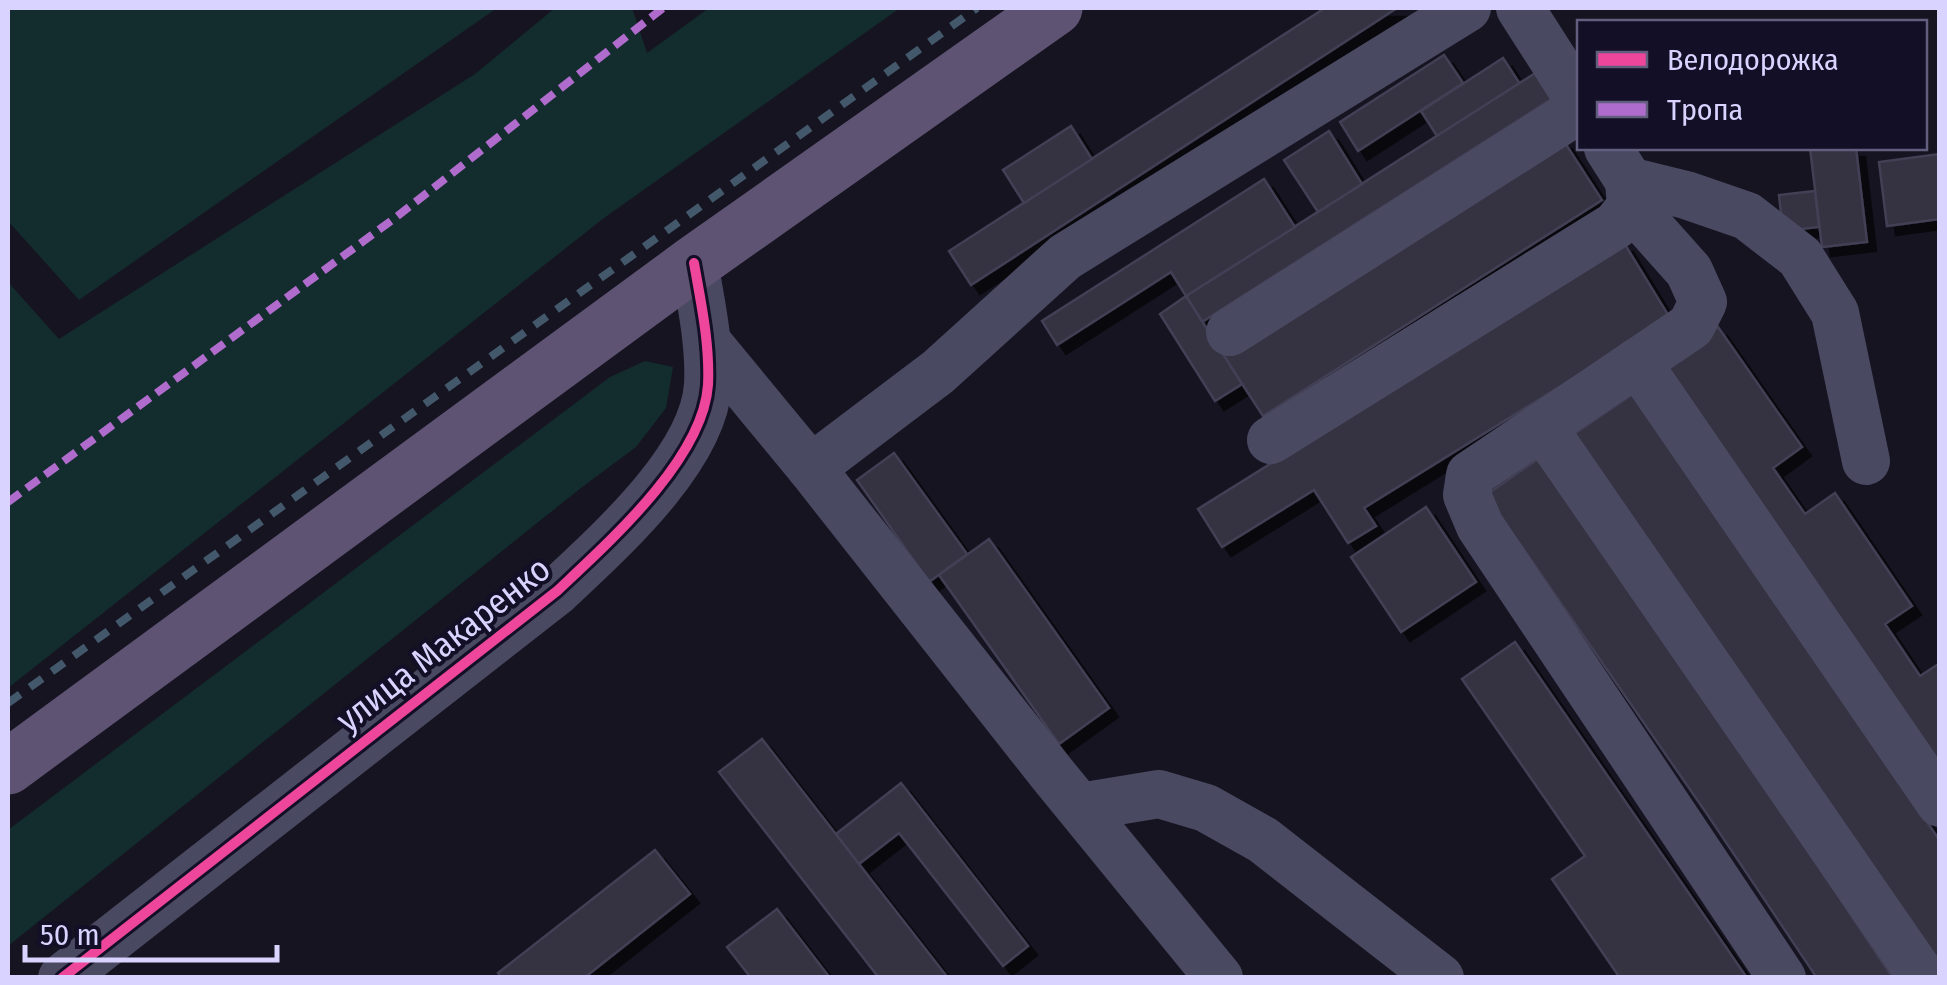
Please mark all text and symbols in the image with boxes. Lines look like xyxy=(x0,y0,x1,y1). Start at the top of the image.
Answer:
legend xyxy=(1577,20,1927,150)
text: Велодорожка xyxy=(1667,42,1839,78)
text: Тропа xyxy=(1667,92,1743,128)
street label: улица Макаренко xyxy=(328,547,558,741)
scale bar xyxy=(25,900,278,962)
text: 50 m xyxy=(40,917,100,953)

